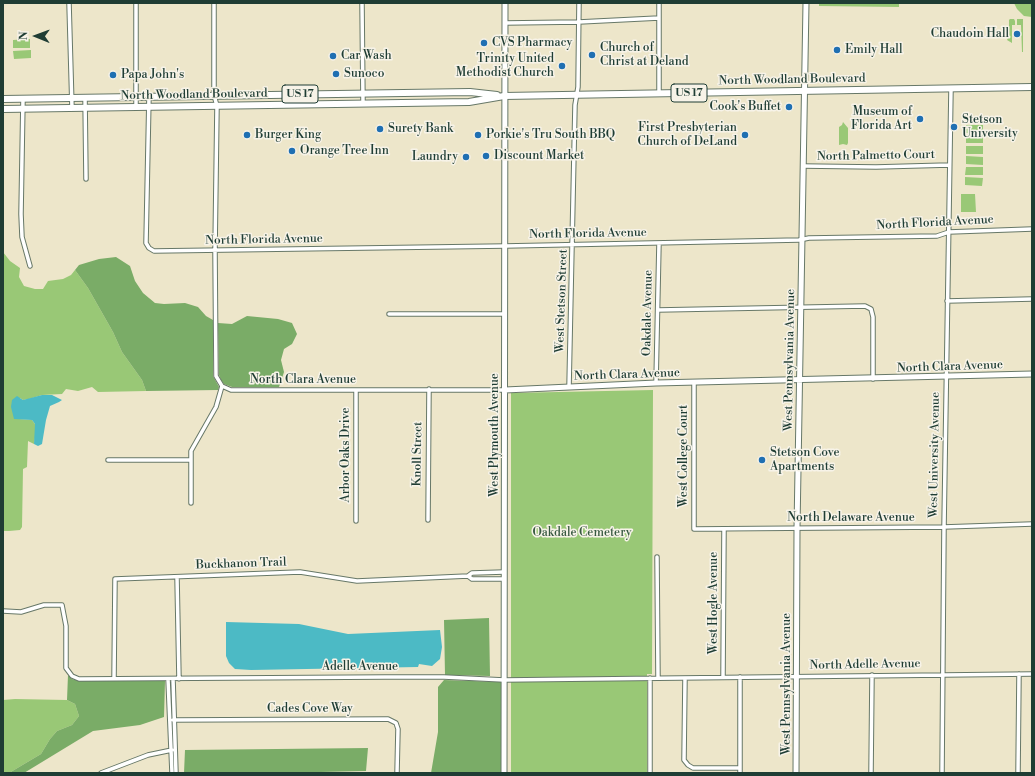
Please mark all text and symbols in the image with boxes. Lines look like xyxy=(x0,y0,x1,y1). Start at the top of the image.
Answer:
north arrow xyxy=(16,16,56,56)
place label: Chaudoin Hall xyxy=(931,27,1009,41)
marker: Chaudoin Hall xyxy=(1012,29,1022,39)
text: N xyxy=(17,31,31,40)
place label: CVS Pharmacy xyxy=(492,36,572,50)
marker: CVS Pharmacy xyxy=(479,38,489,48)
place label: Church of Christ at Deland xyxy=(600,41,689,69)
place label: Emily Hall xyxy=(845,43,902,57)
marker: Emily Hall xyxy=(832,45,842,55)
place label: Car Wash xyxy=(341,49,392,63)
marker: Church of Christ at Deland xyxy=(587,50,597,60)
marker: Car Wash xyxy=(328,51,338,61)
place label: Trinity United Methodist Church xyxy=(456,52,554,80)
marker: Trinity United Methodist Church xyxy=(557,61,567,71)
place label: Sunoco xyxy=(344,67,384,81)
place label: Papa John's xyxy=(121,68,184,82)
marker: Sunoco xyxy=(331,69,341,79)
marker: Papa John's xyxy=(108,70,118,80)
street label: North Woodland Boulevard xyxy=(718,72,866,88)
road number: US 17 xyxy=(671,84,707,102)
road number: US 17 xyxy=(282,85,318,103)
street label: North Woodland Boulevard xyxy=(120,87,268,103)
place label: Cook's Buffet xyxy=(709,100,781,114)
marker: Cook's Buffet xyxy=(784,102,794,112)
place label: Museum of Florida Art xyxy=(851,105,912,133)
place label: Stetson University xyxy=(962,113,1018,141)
marker: Museum of Florida Art xyxy=(915,114,925,124)
place label: First Presbyterian Church of DeLand xyxy=(637,121,737,149)
place label: Surety Bank xyxy=(388,122,453,136)
marker: Stetson University xyxy=(949,122,959,132)
marker: Surety Bank xyxy=(375,124,385,134)
place label: Burger King xyxy=(255,128,321,142)
place label: Porkie's Tru South BBQ xyxy=(486,128,615,142)
marker: Burger King xyxy=(242,130,252,140)
marker: Porkie's Tru South BBQ xyxy=(473,130,483,140)
marker: First Presbyterian Church of DeLand xyxy=(740,130,750,140)
place label: Orange Tree Inn xyxy=(300,144,389,158)
marker: Orange Tree Inn xyxy=(287,146,297,156)
street label: North Palmetto Court xyxy=(817,148,935,164)
place label: Discount Market xyxy=(494,149,584,163)
place label: Laundry xyxy=(412,150,458,164)
marker: Discount Market xyxy=(481,151,491,161)
marker: Laundry xyxy=(461,152,471,162)
street label: North Florida Avenue xyxy=(876,213,994,233)
street label: North Florida Avenue xyxy=(529,226,647,242)
street label: North Florida Avenue xyxy=(205,232,323,248)
street label: West Stetson Street xyxy=(553,249,571,353)
street label: Oakdale Avenue xyxy=(640,270,656,356)
street label: West Pennsylvania Avenue xyxy=(782,289,798,431)
street label: North Clara Avenue xyxy=(897,358,1003,376)
street label: North Clara Avenue xyxy=(574,366,680,384)
street label: North Clara Avenue xyxy=(250,373,356,387)
street label: West Plymouth Avenue xyxy=(488,373,502,497)
street label: West University Avenue xyxy=(927,392,943,518)
street label: West College Court xyxy=(677,405,691,507)
street label: Arbor Oaks Drive xyxy=(339,407,353,503)
street label: Knoll Street xyxy=(410,421,426,487)
place label: Stetson Cove Apartments xyxy=(770,446,840,474)
marker: Stetson Cove Apartments xyxy=(757,455,767,465)
street label: North Delaware Avenue xyxy=(787,511,915,525)
park label: Oakdale Cemetery xyxy=(532,526,632,540)
street label: West Hogle Avenue xyxy=(707,552,721,654)
street label: Buckhanon Trail xyxy=(195,555,287,573)
street label: West Pennsylvania Avenue xyxy=(780,613,794,755)
street label: North Adelle Avenue xyxy=(809,657,921,673)
street label: Adelle Avenue xyxy=(322,660,398,674)
street label: Cades Cove Way xyxy=(267,702,353,716)

